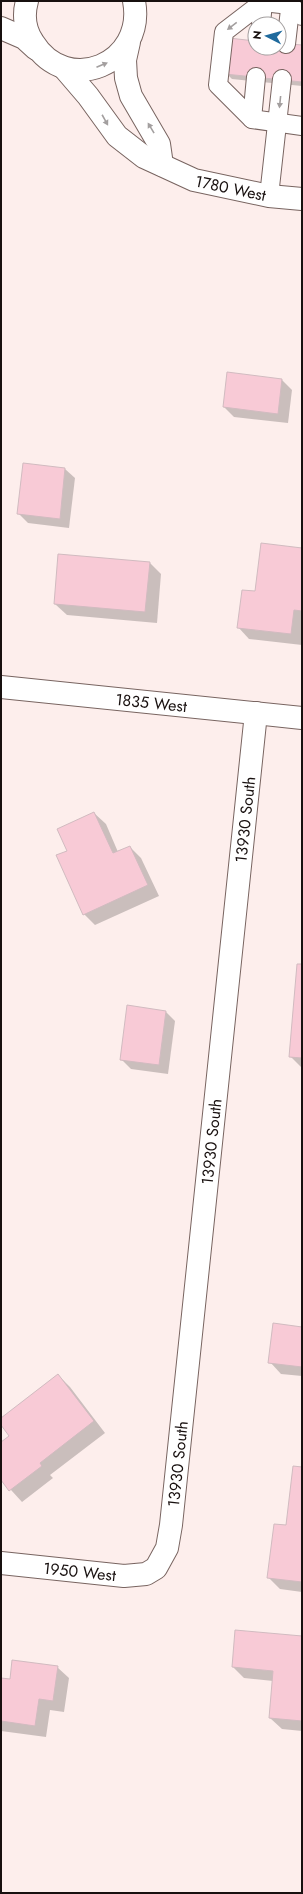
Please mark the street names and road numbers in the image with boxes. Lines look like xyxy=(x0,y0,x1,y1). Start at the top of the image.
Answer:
street label: 1780 West xyxy=(193,170,268,207)
street label: 1835 West xyxy=(114,688,188,718)
street label: 13930 South xyxy=(229,775,261,864)
street label: 13930 South xyxy=(196,1098,228,1186)
street label: 13930 South xyxy=(162,1420,194,1508)
street label: 1950 West xyxy=(42,1557,117,1587)

